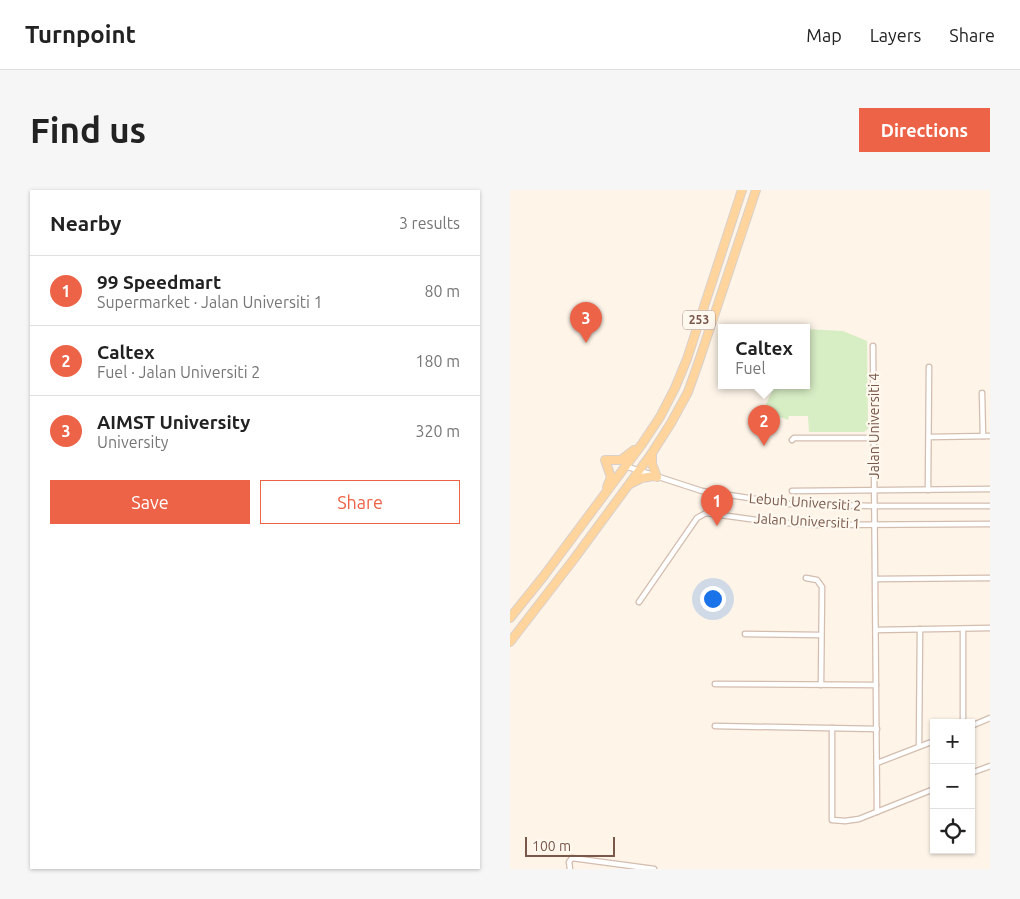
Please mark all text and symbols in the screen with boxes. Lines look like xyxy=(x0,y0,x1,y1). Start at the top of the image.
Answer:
text: Turnpoint xyxy=(25,21,136,48)
text: Map xyxy=(806,25,842,45)
text: Layers xyxy=(870,25,921,45)
text: Share xyxy=(949,25,995,45)
button: Directions xyxy=(859,108,990,152)
text: Find us xyxy=(30,110,146,150)
text: Nearby xyxy=(50,211,121,235)
text: 3 results xyxy=(399,214,460,232)
text: 99 Speedmart xyxy=(97,271,221,293)
text: 1 xyxy=(61,282,71,300)
text: 80 m xyxy=(424,282,460,300)
text: Supermarket · Jalan Universiti 1 xyxy=(97,293,323,311)
pin: 3 xyxy=(570,302,602,343)
road number: 253 xyxy=(683,310,715,330)
popup xyxy=(718,324,810,389)
text: Caltex xyxy=(735,337,793,359)
text: Caltex xyxy=(97,341,155,363)
text: 2 xyxy=(61,352,71,370)
text: 180 m xyxy=(415,352,460,370)
text: Fuel xyxy=(735,359,766,377)
text: Fuel · Jalan Universiti 2 xyxy=(97,363,260,381)
street label: Jalan Universiti 4 xyxy=(866,373,882,479)
pin: 2 xyxy=(748,405,780,446)
text: AIMST University xyxy=(97,411,250,433)
text: 3 xyxy=(61,422,71,440)
text: 320 m xyxy=(415,422,460,440)
text: University xyxy=(97,433,168,451)
button: Save xyxy=(50,480,250,524)
button: Share xyxy=(260,480,460,524)
pin: 1 xyxy=(701,485,733,526)
street label: Lebuh Universiti 2 xyxy=(748,490,862,514)
street label: Jalan Universiti 1 xyxy=(753,510,861,532)
your location xyxy=(700,586,726,612)
map controls xyxy=(930,719,975,854)
button: + xyxy=(930,719,975,764)
button: − xyxy=(930,764,975,809)
button: locate xyxy=(930,809,975,854)
scale bar xyxy=(525,834,615,857)
text: 100 m xyxy=(532,838,571,854)

